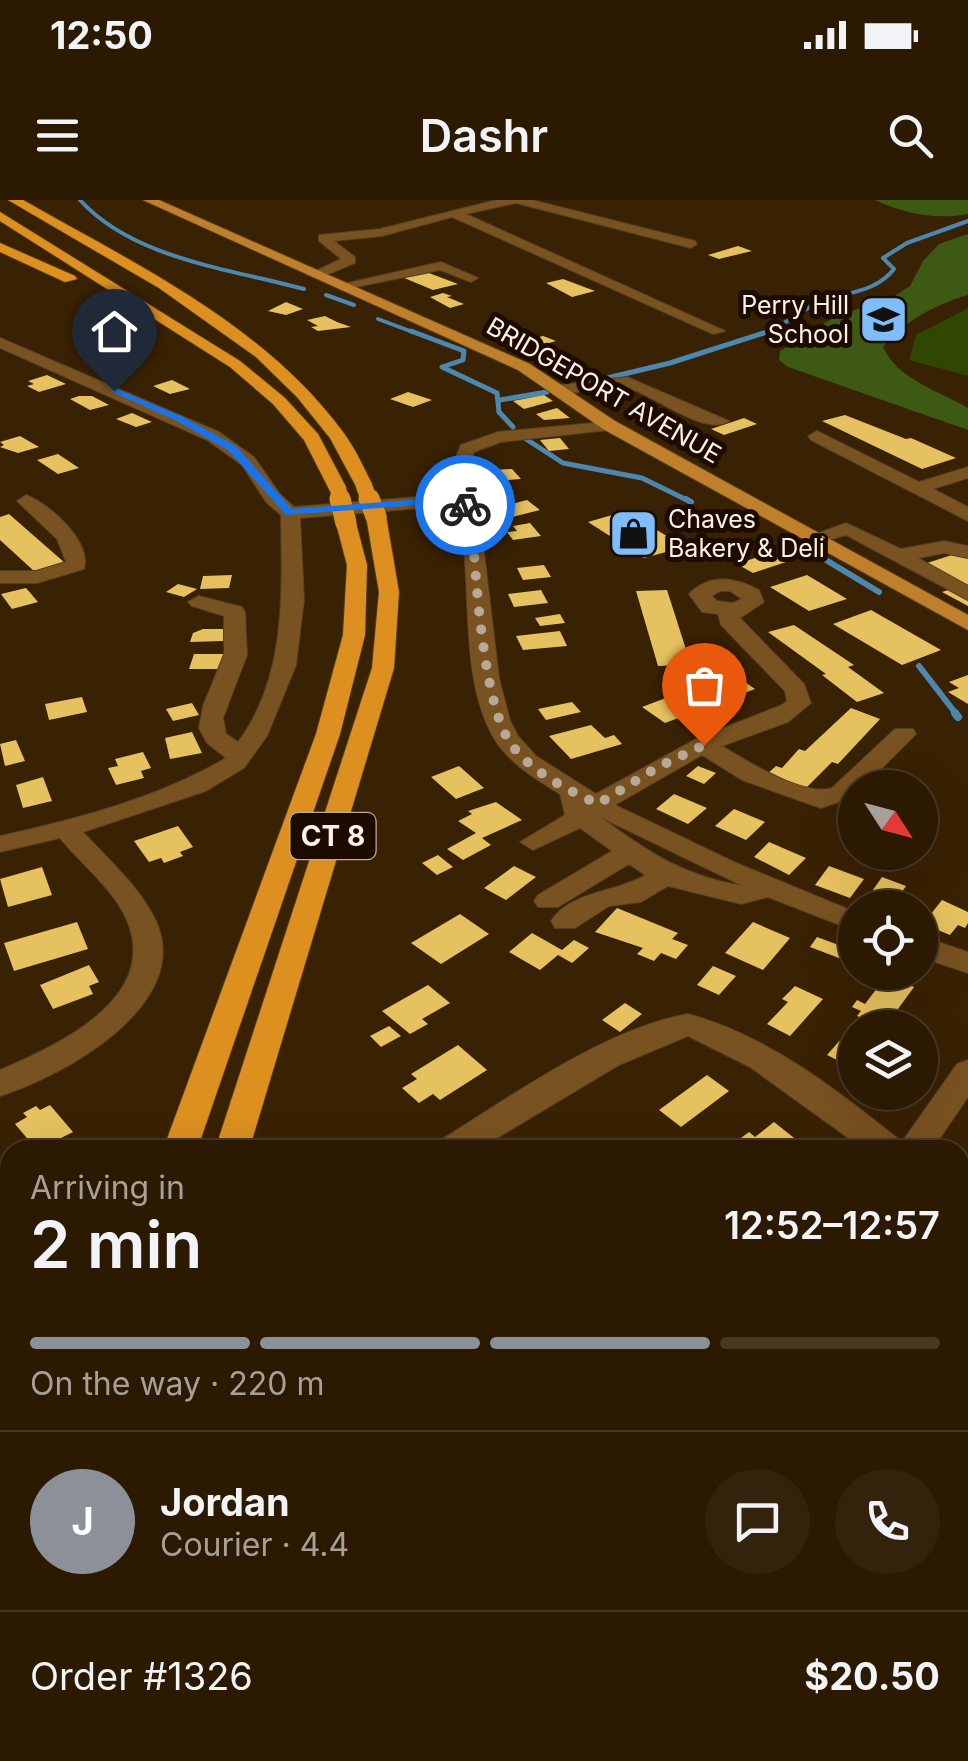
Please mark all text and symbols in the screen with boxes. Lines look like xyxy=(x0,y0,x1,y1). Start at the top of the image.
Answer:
text: 12:50 xyxy=(50,12,153,58)
icon: menu xyxy=(30,108,85,163)
text: Dashr xyxy=(420,108,548,163)
icon: search xyxy=(883,108,938,163)
pin xyxy=(72,289,157,392)
place label: Perry Hill School xyxy=(741,290,849,349)
school or university icon: Perry Hill School xyxy=(858,293,910,345)
icon: home xyxy=(87,304,142,359)
street label: BRIDGEPORT AVENUE xyxy=(482,311,726,469)
courier xyxy=(415,455,515,555)
icon: bike xyxy=(438,478,493,533)
place label: Chaves Bakery & Deli xyxy=(668,504,825,563)
shop icon: Chaves Bakery & Deli xyxy=(607,507,659,559)
pin xyxy=(662,643,747,746)
icon: bag xyxy=(677,658,732,713)
north arrow xyxy=(838,770,938,870)
map controls xyxy=(838,770,938,1110)
road number: CT 8 xyxy=(290,813,376,859)
button: locate xyxy=(838,890,938,990)
button: layers xyxy=(838,1010,938,1110)
text: Arriving in xyxy=(30,1168,185,1207)
text: 12:52–12:57 xyxy=(724,1202,940,1248)
text: 2 min xyxy=(30,1205,202,1284)
text: On the way · 220 m xyxy=(30,1364,325,1403)
button: chat xyxy=(705,1469,810,1574)
button: phone xyxy=(835,1469,940,1574)
text: Jordan xyxy=(160,1479,290,1525)
text: J xyxy=(71,1498,94,1544)
text: Courier · 4.4 xyxy=(160,1525,349,1564)
text: Order #1326 xyxy=(30,1653,253,1699)
text: $20.50 xyxy=(804,1653,940,1699)

